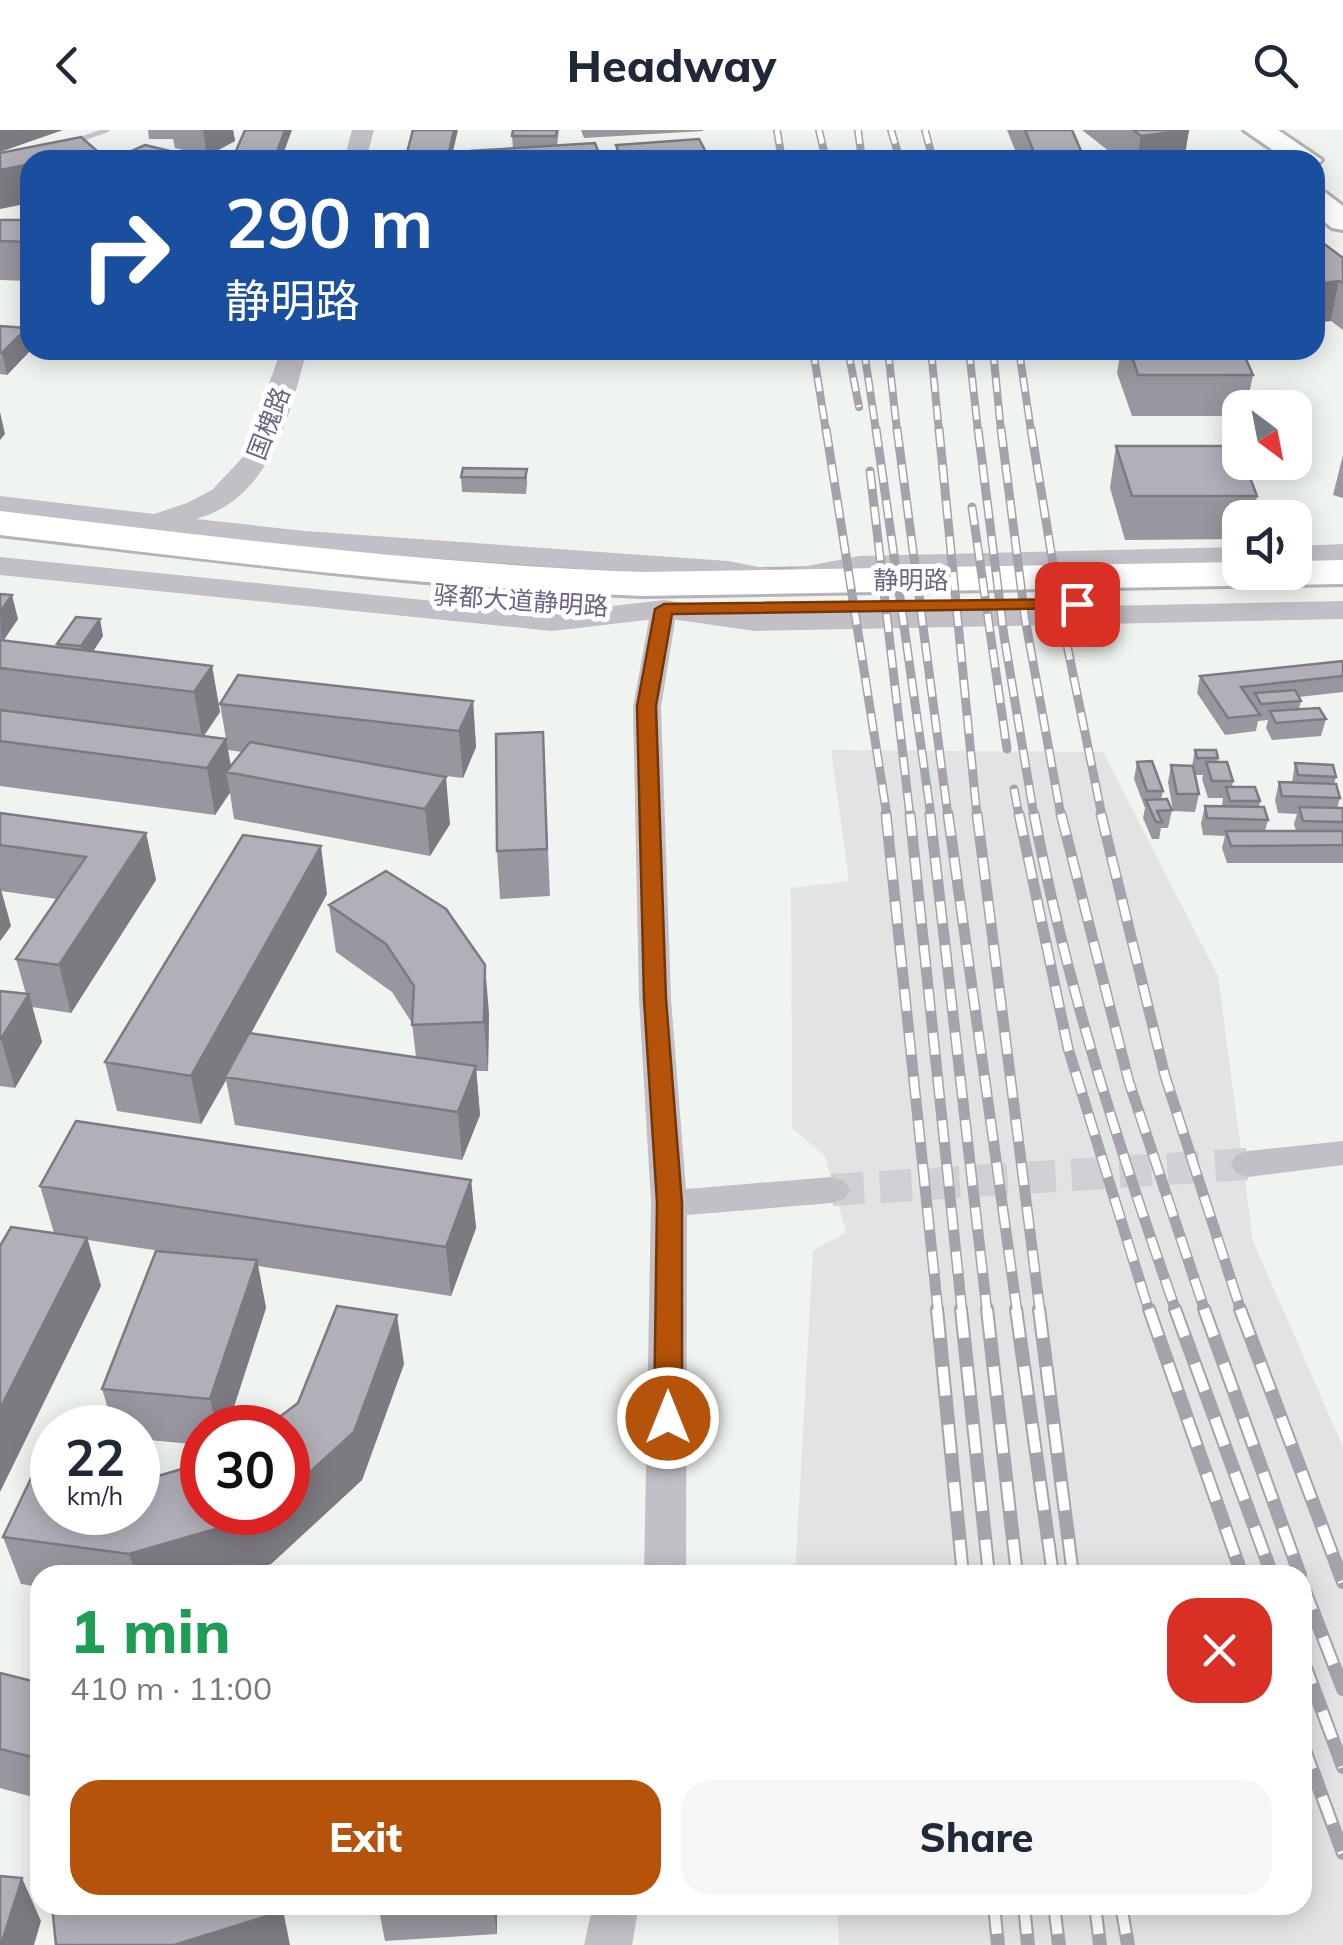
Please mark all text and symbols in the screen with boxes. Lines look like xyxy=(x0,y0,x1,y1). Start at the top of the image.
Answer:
text: Headway xyxy=(567,37,776,93)
icon: back xyxy=(40,38,95,93)
icon: search xyxy=(1248,38,1303,93)
text: 290 m xyxy=(225,178,433,266)
icon: right xyxy=(60,190,190,320)
text: 静明路 xyxy=(225,272,360,328)
street label: 国槐路 xyxy=(240,382,296,464)
north arrow xyxy=(1222,390,1312,480)
map controls xyxy=(1222,390,1312,590)
button: sound xyxy=(1222,500,1312,590)
pin xyxy=(1035,562,1120,647)
street label: 静明路 xyxy=(873,564,949,595)
icon: arrive xyxy=(1050,577,1105,632)
street label: 驿都大道静明路 xyxy=(433,578,609,622)
position arrow xyxy=(616,1366,720,1470)
speed limit sign: 30 xyxy=(180,1405,310,1535)
text: 22 xyxy=(65,1426,125,1489)
text: km/h xyxy=(67,1480,123,1511)
text: 1 min xyxy=(70,1593,231,1668)
button: close xyxy=(1167,1598,1272,1703)
text: 410 m · 11:00 xyxy=(70,1668,272,1708)
button: Exit xyxy=(70,1780,661,1895)
button: Share xyxy=(681,1780,1272,1895)

